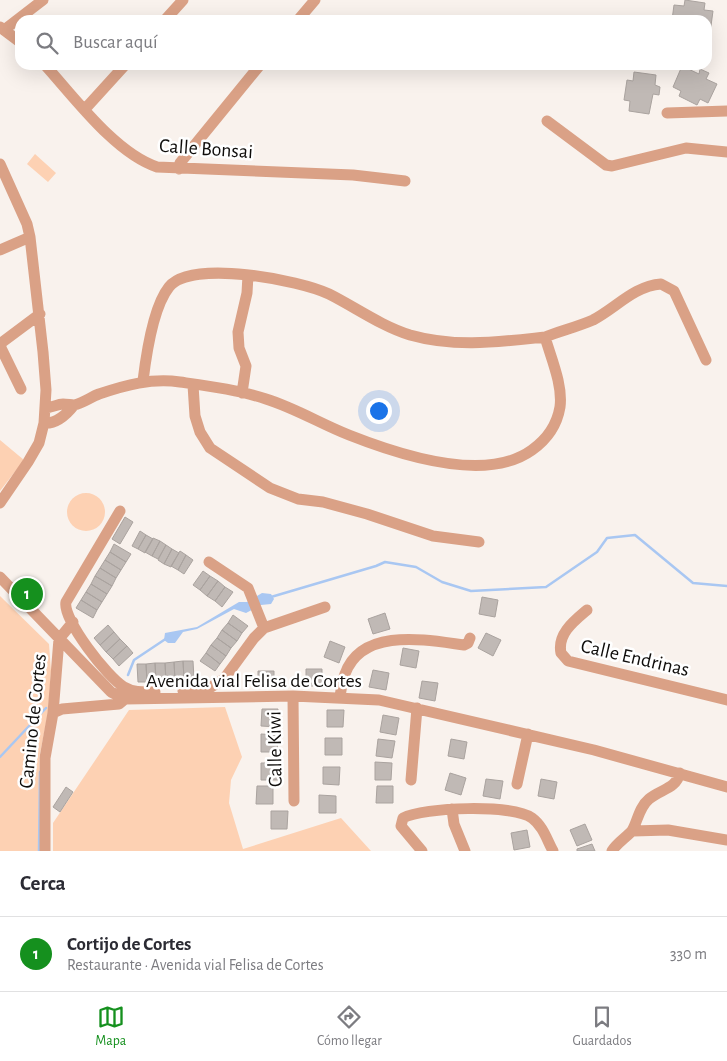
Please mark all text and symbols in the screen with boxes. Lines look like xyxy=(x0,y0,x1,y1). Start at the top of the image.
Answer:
search box xyxy=(15,15,712,70)
icon: search xyxy=(33,29,61,57)
text: Buscar aquí xyxy=(73,33,158,52)
street label: Calle Bonsai xyxy=(158,136,254,162)
your location xyxy=(366,398,392,424)
pin: 1 xyxy=(11,575,43,613)
street label: Calle Endrinas xyxy=(579,636,691,680)
street label: Camino de Cortes xyxy=(16,653,50,789)
street label: Avenida vial Felisa de Cortes xyxy=(146,671,362,691)
street label: Calle Kiwi xyxy=(264,711,286,787)
text: Cerca xyxy=(20,873,66,894)
text: Cortijo de Cortes xyxy=(67,935,191,954)
text: 1 xyxy=(33,946,39,962)
text: 330 m xyxy=(670,946,707,962)
text: Restaurante · Avenida vial Felisa de Cortes xyxy=(67,957,324,973)
tab: Mapa xyxy=(95,1003,126,1050)
tab: Cómo llegar xyxy=(317,1003,382,1050)
tab: Guardados xyxy=(573,1003,632,1050)

